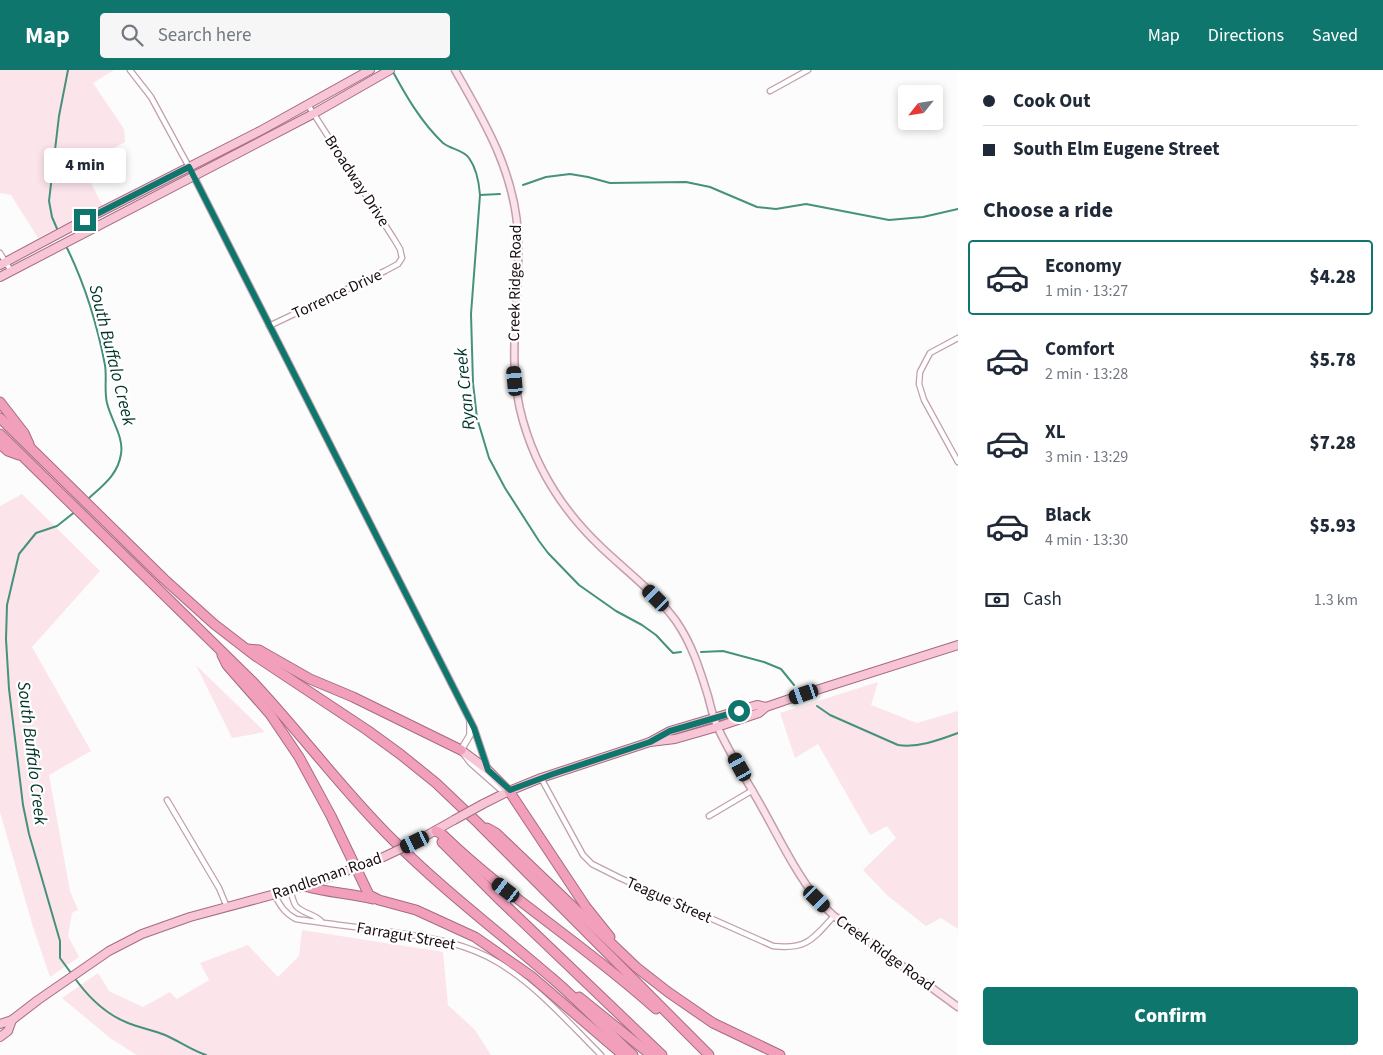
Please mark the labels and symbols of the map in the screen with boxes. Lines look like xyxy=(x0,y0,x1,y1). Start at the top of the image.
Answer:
north arrow xyxy=(898,85,942,130)
street label: Broadway Drive xyxy=(319,131,395,231)
callout: 4 min xyxy=(44,148,126,182)
route end xyxy=(74,209,96,231)
street label: Creek Ridge Road xyxy=(503,224,527,342)
street label: Torrence Drive xyxy=(289,264,385,324)
water label: South Buffalo Creek xyxy=(82,282,142,429)
water label: Ryan Creek xyxy=(448,346,482,431)
car xyxy=(506,365,523,397)
car xyxy=(640,582,671,614)
water label: South Buffalo Creek xyxy=(11,680,53,827)
car xyxy=(787,682,820,706)
route start xyxy=(728,700,750,722)
car xyxy=(726,750,753,784)
car xyxy=(398,829,431,855)
street label: Randleman Road xyxy=(269,847,385,905)
street label: Teague Street xyxy=(623,871,716,929)
car xyxy=(489,875,522,905)
car xyxy=(801,883,832,915)
street label: Creek Ridge Road xyxy=(831,910,939,996)
street label: Farragut Street xyxy=(355,917,458,956)

